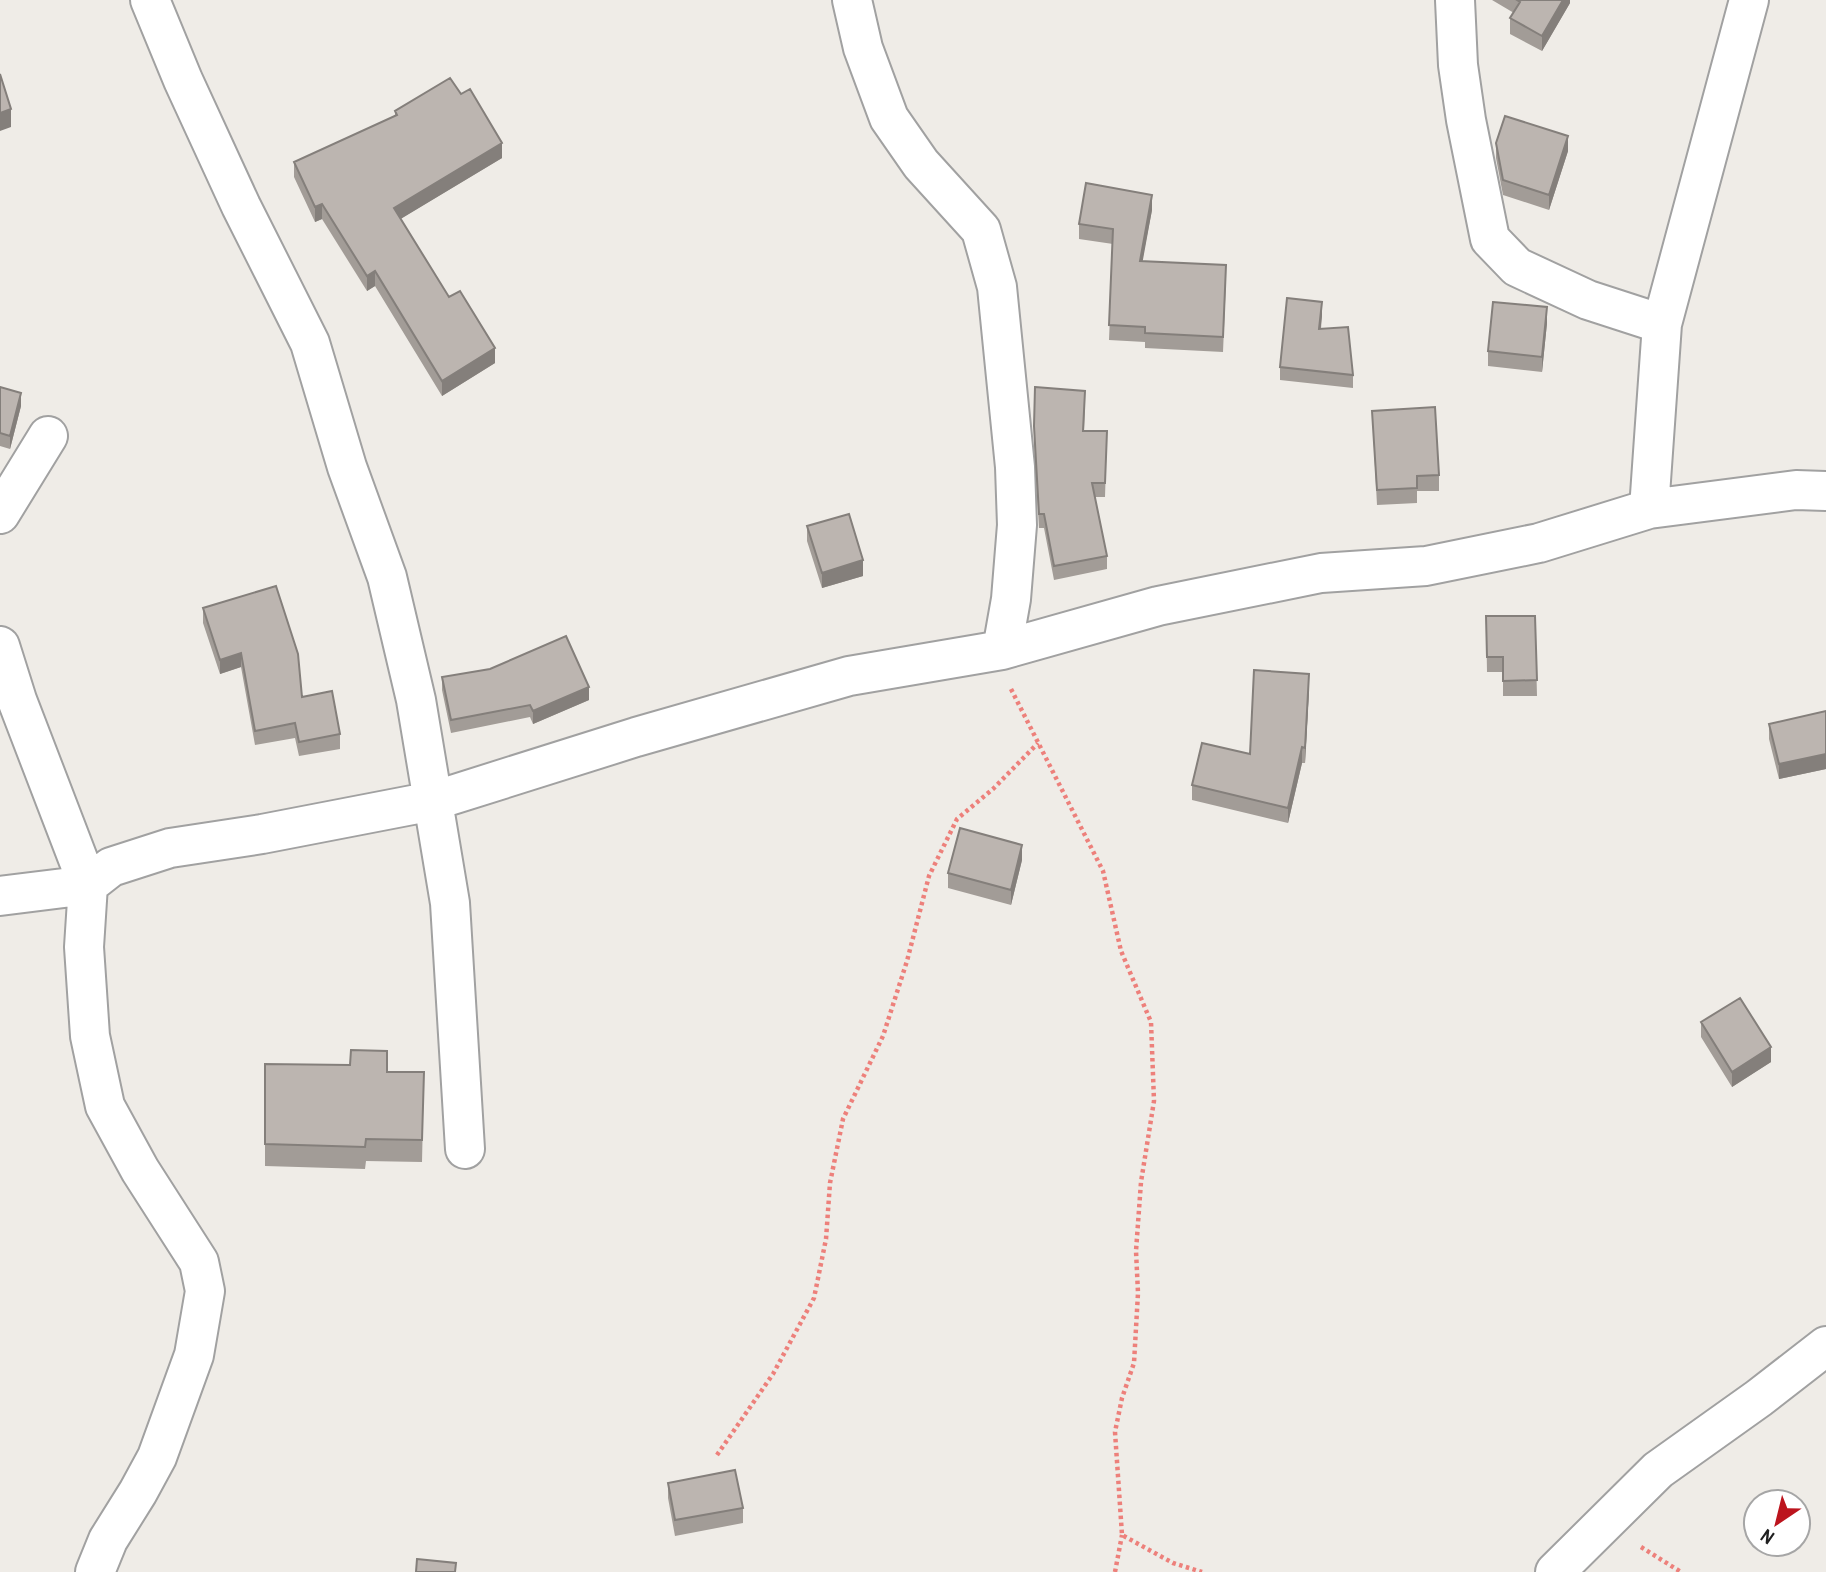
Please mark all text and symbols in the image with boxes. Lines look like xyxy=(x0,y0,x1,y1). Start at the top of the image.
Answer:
north arrow xyxy=(1742,1488,1812,1558)
text: N xyxy=(1755,1523,1779,1551)

